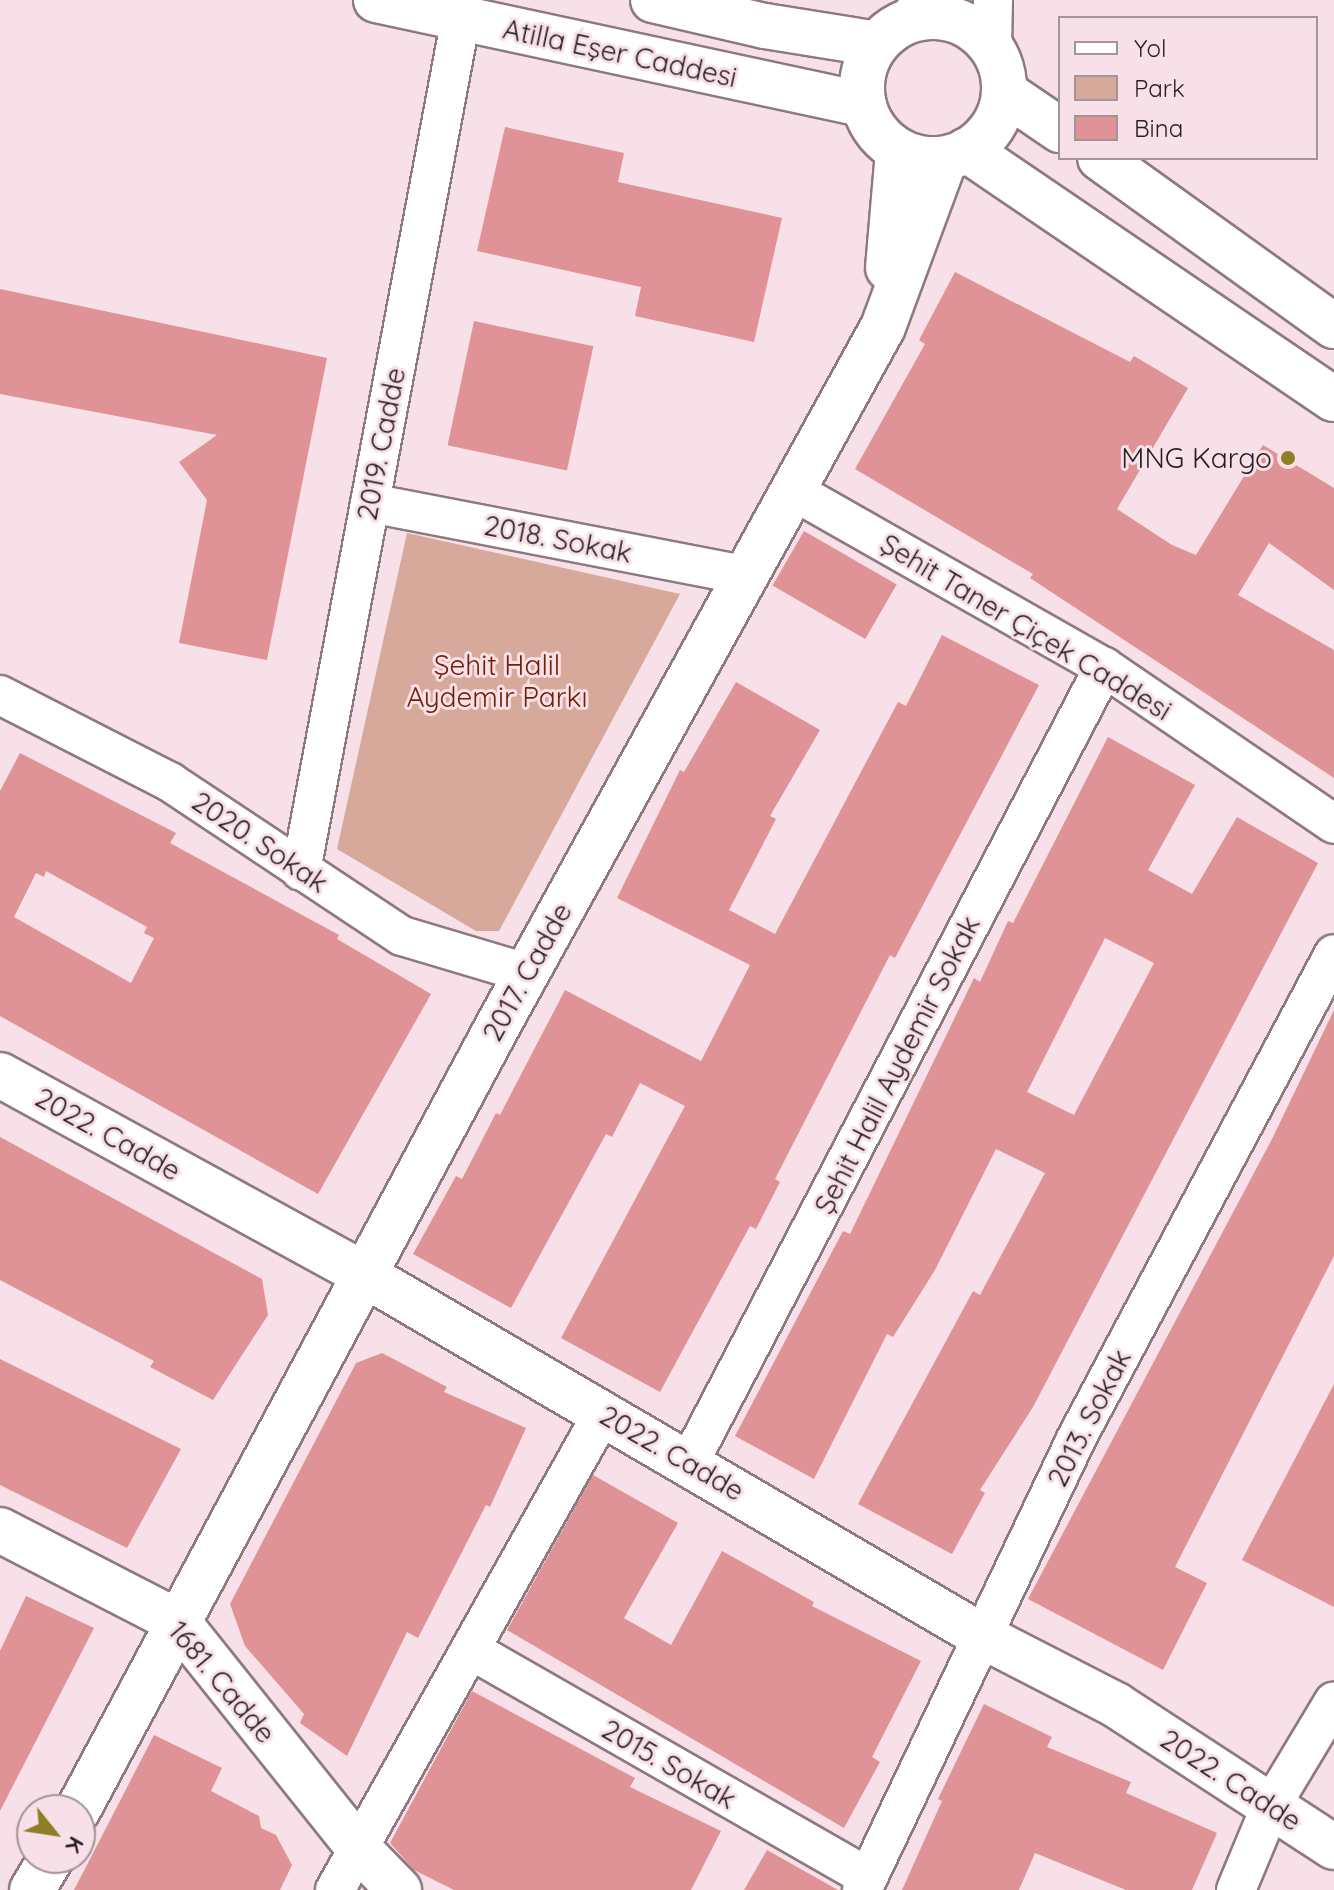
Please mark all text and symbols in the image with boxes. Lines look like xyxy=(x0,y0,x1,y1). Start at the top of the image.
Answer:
street label: Atilla Eşer Caddesi xyxy=(500,12,740,94)
legend xyxy=(1058,16,1318,160)
text: Yol xyxy=(1134,33,1166,63)
text: Park xyxy=(1134,73,1185,103)
text: Bina xyxy=(1134,113,1183,143)
street label: 2019. Cadde xyxy=(350,365,412,523)
place label: MNG Kargo xyxy=(1121,441,1272,475)
marker: MNG Kargo xyxy=(1279,449,1297,467)
street label: 2018. Sokak xyxy=(481,508,635,570)
street label: Şehit Taner Çiçek Caddesi xyxy=(874,527,1178,727)
park label: Şehit Halil Aydemir Parkı xyxy=(406,648,588,714)
street label: 2020. Sokak xyxy=(186,784,334,900)
street label: 2017. Cadde xyxy=(475,897,579,1047)
street label: Şehit Halil Aydemir Sokak xyxy=(807,911,987,1219)
street label: 2022. Cadde xyxy=(29,1080,187,1188)
street label: 2013. Sokak xyxy=(1040,1344,1138,1492)
street label: 2022. Cadde xyxy=(594,1398,750,1508)
street label: 1681. Cadde xyxy=(161,1614,283,1750)
street label: 2015. Sokak xyxy=(596,1712,742,1816)
street label: 2022. Cadde xyxy=(1154,1722,1308,1838)
north arrow xyxy=(16,1794,96,1874)
text: K xyxy=(59,1832,91,1858)

